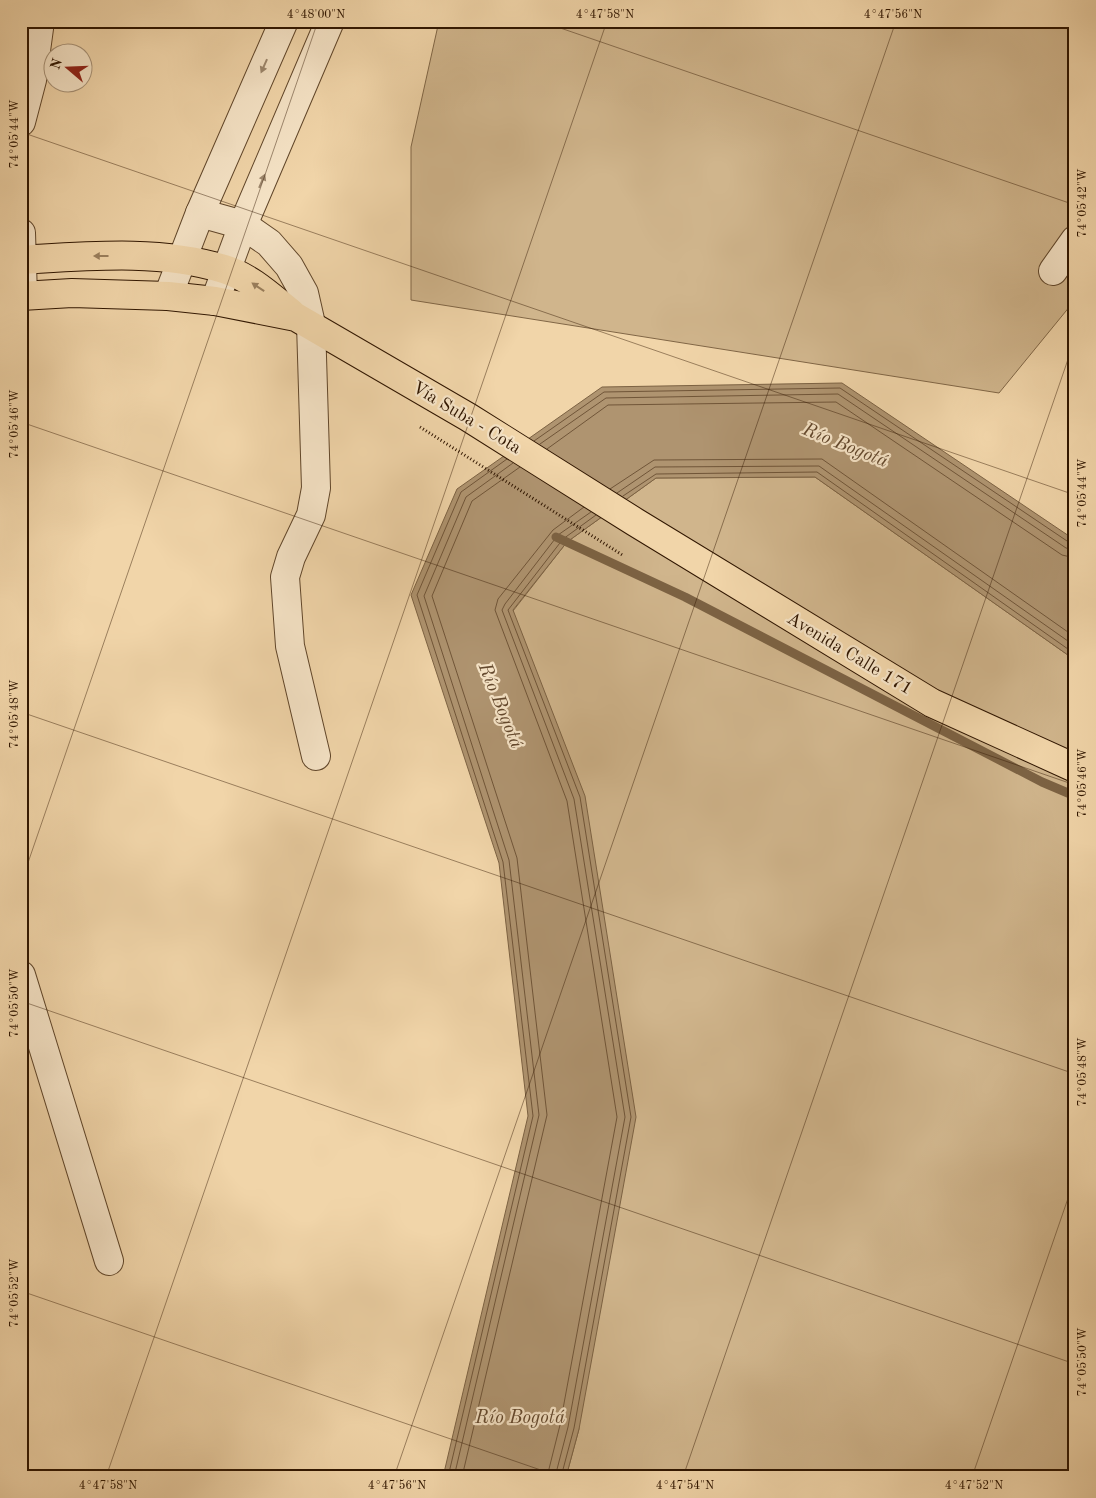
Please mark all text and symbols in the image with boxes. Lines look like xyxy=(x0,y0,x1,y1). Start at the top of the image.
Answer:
text: 4°47'58"N xyxy=(576,8,634,21)
text: 4°47'56"N xyxy=(864,8,922,21)
text: 4°48'00"N xyxy=(287,9,345,21)
north arrow xyxy=(42,42,92,92)
text: N xyxy=(48,56,65,71)
one-way arrow xyxy=(260,59,268,73)
text: 74°05'44"W xyxy=(8,99,21,169)
text: 74°05'42"W xyxy=(1076,168,1089,238)
one-way arrow xyxy=(258,174,266,188)
one-way arrow xyxy=(93,252,109,260)
one-way arrow xyxy=(251,282,265,292)
street label: Vía Suba - Cota xyxy=(409,378,524,457)
text: 74°05'46"W xyxy=(8,389,21,459)
water label: Río Bogotá xyxy=(799,420,890,472)
text: 74°05'44"W xyxy=(1076,458,1089,528)
street label: Avenida Calle 171 xyxy=(784,609,915,698)
water label: Río Bogotá xyxy=(474,660,525,751)
text: 74°05'48"W xyxy=(8,679,21,749)
text: 74°05'46"W xyxy=(1076,748,1089,818)
text: 74°05'50"W xyxy=(8,968,21,1038)
text: 74°05'48"W xyxy=(1076,1037,1089,1107)
text: 74°05'52"W xyxy=(8,1258,21,1328)
text: 74°05'50"W xyxy=(1076,1327,1089,1397)
water label: Río Bogotá xyxy=(474,1409,565,1428)
text: 4°47'58"N xyxy=(79,1479,137,1492)
text: 4°47'56"N xyxy=(368,1479,426,1492)
text: 4°47'54"N xyxy=(656,1479,714,1492)
text: 4°47'52"N xyxy=(945,1479,1003,1492)

